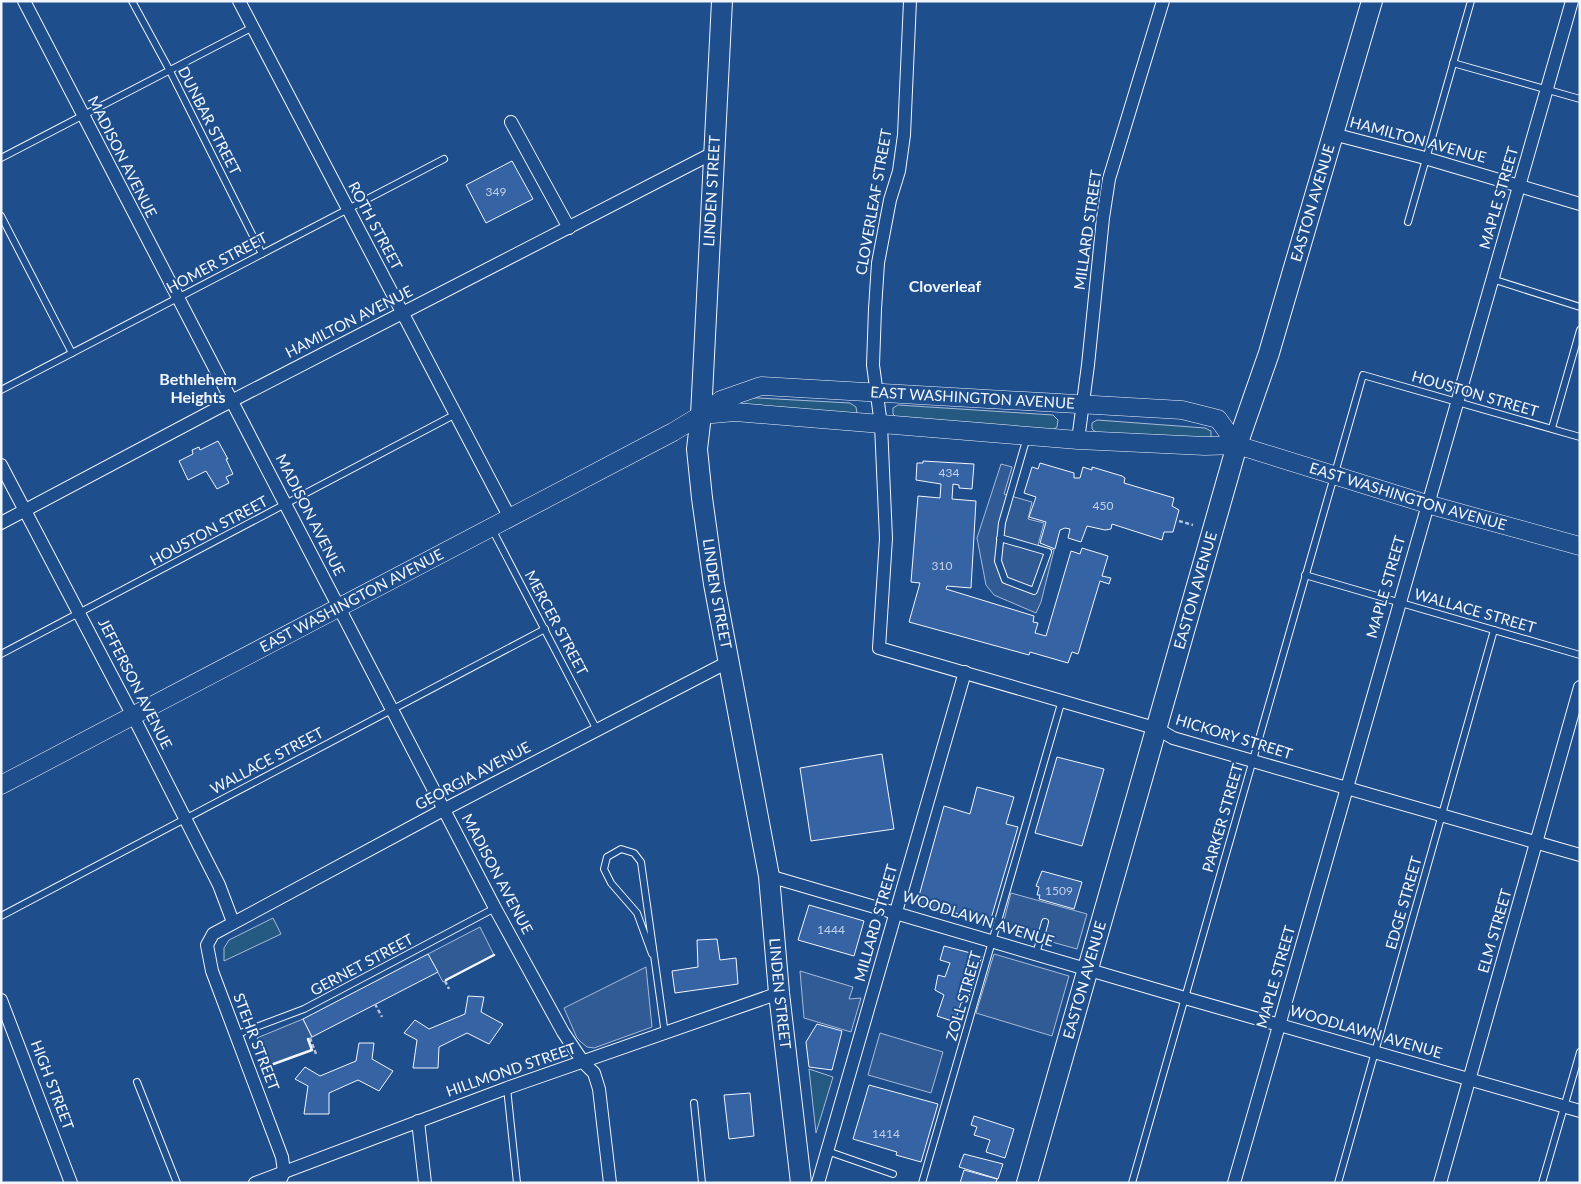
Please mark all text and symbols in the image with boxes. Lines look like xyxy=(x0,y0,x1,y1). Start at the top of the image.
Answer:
street label: DUNBAR STREET xyxy=(175,63,245,178)
street label: MADISON AVENUE xyxy=(84,93,161,220)
street label: HAMILTON AVENUE xyxy=(1348,112,1488,166)
street label: CLOVERLEAF STREET xyxy=(851,127,895,276)
street label: LINDEN STREET xyxy=(699,135,723,247)
street label: EASTON AVENUE xyxy=(1286,142,1338,264)
street label: MAPLE STREET xyxy=(1475,144,1521,251)
street label: MILLARD STREET xyxy=(1070,169,1104,291)
street label: ROTH STREET xyxy=(345,178,407,273)
house number: 349 xyxy=(486,184,506,199)
street label: HOMER STREET xyxy=(163,228,270,296)
district label: Cloverleaf xyxy=(909,276,981,295)
street label: HAMILTON AVENUE xyxy=(282,281,415,361)
street label: HOUSTON STREET xyxy=(1410,366,1541,420)
district label: Bethlehem Heights xyxy=(159,369,237,406)
street label: EAST WASHINGTON AVENUE xyxy=(870,382,1075,412)
street label: MADISON AVENUE xyxy=(272,451,349,578)
street label: EAST WASHINGTON AVENUE xyxy=(1307,458,1509,533)
house number: 434 xyxy=(939,465,959,480)
street label: HOUSTON STREET xyxy=(147,491,271,569)
house number: 450 xyxy=(1093,498,1113,513)
street label: EASTON AVENUE xyxy=(1169,529,1220,651)
street label: MAPLE STREET xyxy=(1362,533,1408,640)
street label: LINDEN STREET xyxy=(700,538,736,650)
street label: EAST WASHINGTON AVENUE xyxy=(256,544,446,656)
house number: 310 xyxy=(932,558,952,573)
street label: MERCER STREET xyxy=(522,567,592,678)
street label: WALLACE STREET xyxy=(1413,584,1538,636)
street label: JEFFERSON AVENUE xyxy=(95,615,177,752)
street label: HICKORY STREET xyxy=(1174,710,1295,762)
street label: WALLACE STREET xyxy=(207,723,326,798)
street label: GEORGIA AVENUE xyxy=(412,737,533,813)
street label: PARKER STREET xyxy=(1198,761,1246,874)
street label: MADISON AVENUE xyxy=(458,810,537,937)
street label: EDGE STREET xyxy=(1381,854,1425,951)
street label: MILLARD STREET xyxy=(850,862,900,983)
house number: 1509 xyxy=(1045,883,1073,898)
street label: WOODLAWN AVENUE xyxy=(900,886,1056,950)
street label: ELM STREET xyxy=(1473,886,1515,975)
street label: EASTON AVENUE xyxy=(1058,919,1109,1041)
house number: 1444 xyxy=(817,922,845,937)
street label: MAPLE STREET xyxy=(1252,923,1298,1030)
street label: GERNET STREET xyxy=(307,929,416,999)
street label: LINDEN STREET xyxy=(766,937,795,1050)
street label: ZOLL STREET xyxy=(942,949,984,1043)
street label: STEHR STREET xyxy=(230,990,284,1093)
street label: WOODLAWN AVENUE xyxy=(1288,1001,1445,1061)
street label: HIGH STREET xyxy=(28,1037,78,1132)
street label: HILLMOND STREET xyxy=(443,1038,578,1100)
house number: 1414 xyxy=(872,1126,900,1141)

